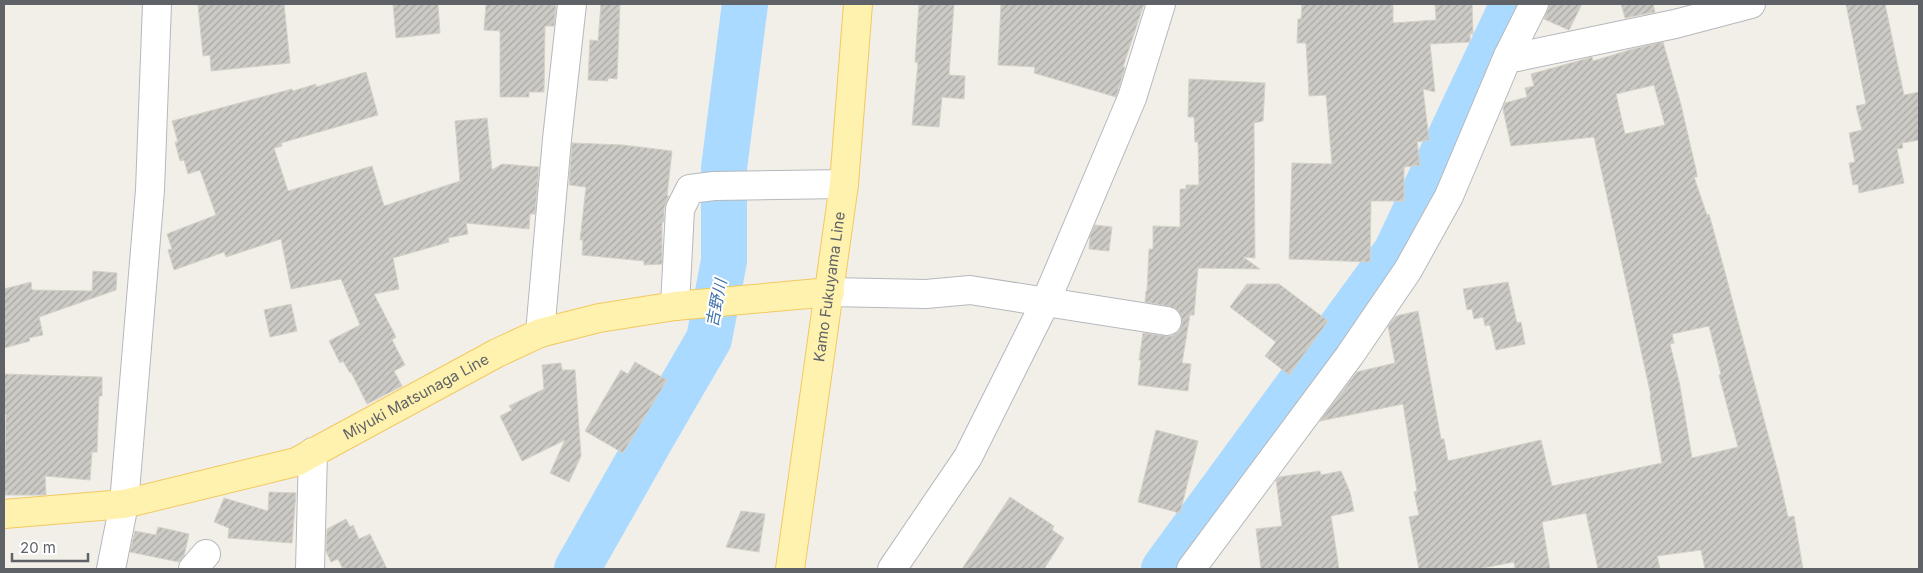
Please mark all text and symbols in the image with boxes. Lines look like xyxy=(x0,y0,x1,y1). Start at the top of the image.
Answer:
street label: Kamo Fukuyama Line xyxy=(809,210,849,363)
water label: 吉野川 xyxy=(702,276,731,328)
street label: Miyuki Matsunaga Line xyxy=(340,349,492,444)
scale bar xyxy=(12,530,89,562)
text: 20 m xyxy=(20,538,56,557)

